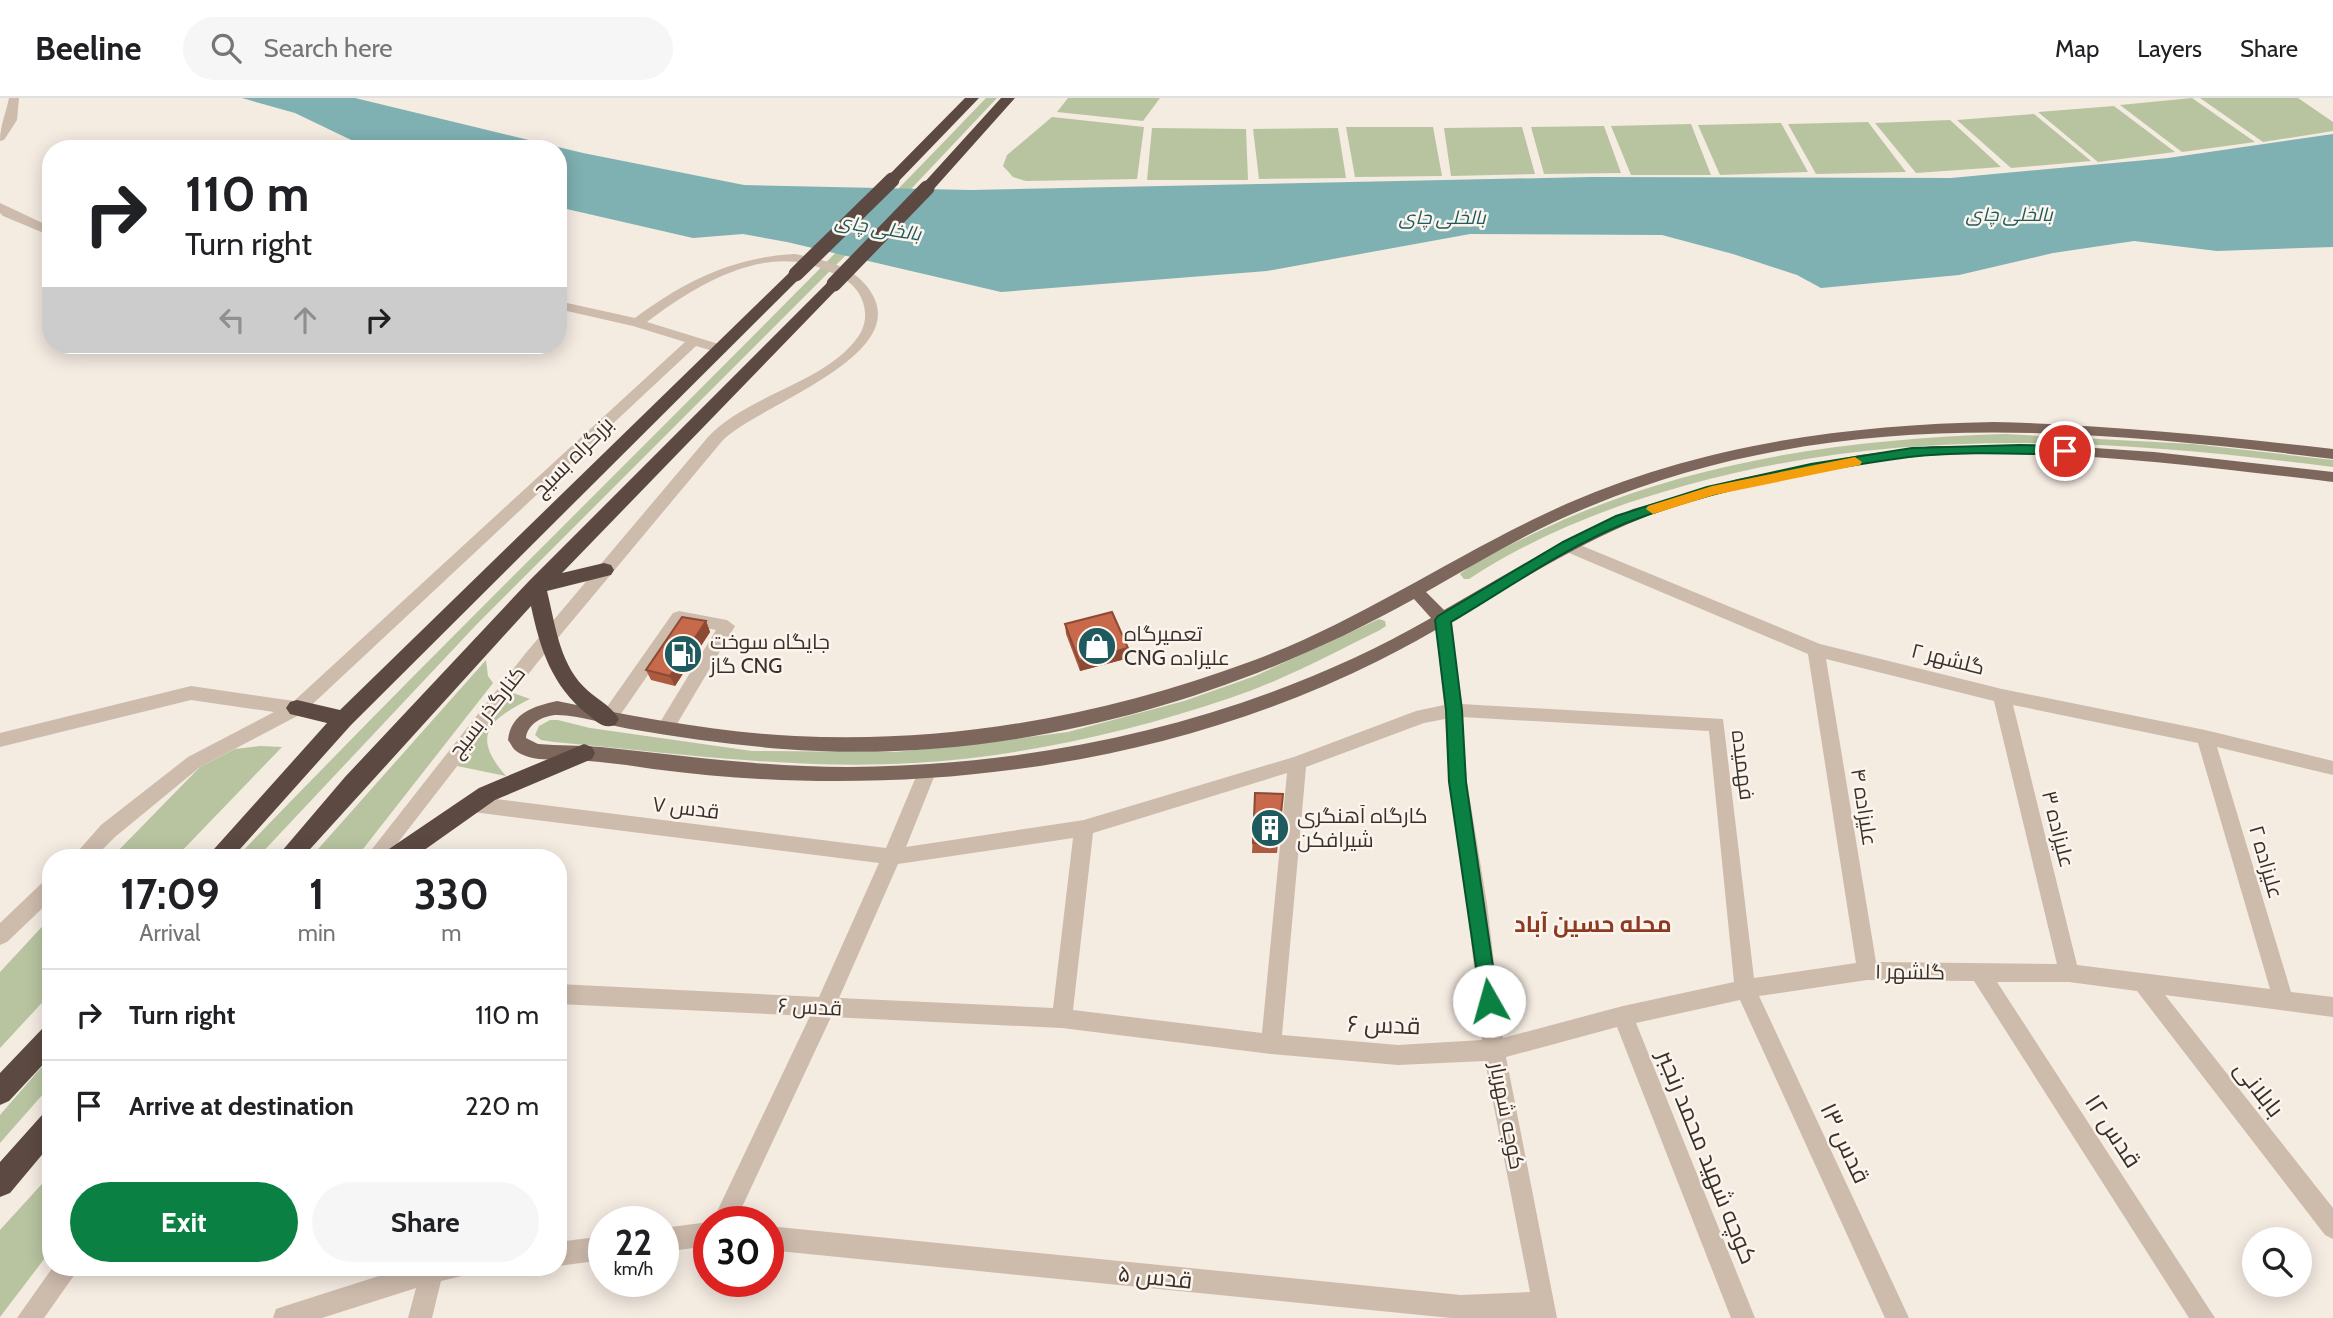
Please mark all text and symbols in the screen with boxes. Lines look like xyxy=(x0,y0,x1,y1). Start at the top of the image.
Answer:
search box xyxy=(183,17,673,80)
text: Beeline xyxy=(35,28,141,68)
icon: search xyxy=(207,29,245,67)
text: Search here xyxy=(263,32,393,64)
text: Map xyxy=(2055,34,2099,63)
text: Layers xyxy=(2137,34,2202,63)
text: Share xyxy=(2240,34,2298,63)
text: 110 m xyxy=(185,164,309,223)
icon: right xyxy=(70,168,161,259)
water label: بالخلی چای xyxy=(1965,203,2053,227)
water label: بالخلی چای xyxy=(1398,206,1486,230)
water label: بالخلی چای xyxy=(833,209,924,247)
text: Turn right xyxy=(185,224,312,263)
icon: left xyxy=(213,301,251,339)
icon: ahead xyxy=(286,301,324,339)
icon: right xyxy=(359,301,397,339)
street label: بزرگراه بسیج xyxy=(527,411,620,504)
pin xyxy=(2035,421,2095,481)
icon: arrive xyxy=(2046,432,2084,470)
place label: تعمیرگاه CNG علیزاده xyxy=(1124,621,1230,670)
shop icon: تعمیرگاه CNG علیزاده xyxy=(1076,625,1118,667)
place label: جایگاه سوخت گاز CNG xyxy=(709,629,830,678)
fuel station icon: جایگاه سوخت گاز CNG xyxy=(662,633,704,675)
street label: گلشهر ۲ xyxy=(1909,637,1987,681)
street label: کنارگذر بسیج xyxy=(443,661,532,764)
street label: فهمیده xyxy=(1726,728,1760,802)
street label: علیزاده ۴ xyxy=(1846,766,1883,847)
street label: علیزاده ۳ xyxy=(2037,788,2080,870)
street label: قدس ۷ xyxy=(651,791,721,825)
place label: کارگاه آهنگری شیرافکن xyxy=(1297,803,1428,853)
building icon: کارگاه آهنگری شیرافکن xyxy=(1249,807,1291,849)
street label: علیزاده ۲ xyxy=(2244,822,2289,901)
text: 17:09 xyxy=(120,868,220,920)
text: 1 xyxy=(309,868,325,920)
text: 330 xyxy=(414,868,489,920)
district label: محله حسین آباد xyxy=(1514,910,1672,938)
text: Arrival xyxy=(139,919,201,947)
text: min xyxy=(298,919,336,947)
text: m xyxy=(441,919,461,947)
street label: گلشهر ۱ xyxy=(1875,958,1945,986)
position arrow xyxy=(1452,964,1526,1038)
street label: قدس ۶ xyxy=(777,992,843,1022)
icon: right xyxy=(70,996,108,1034)
text: Turn right xyxy=(129,999,235,1031)
text: 110 m xyxy=(475,999,539,1031)
street label: قدس ۶ xyxy=(1347,1009,1421,1040)
street label: کوچه شهید محمد رنجبر xyxy=(1649,1044,1764,1269)
street label: بابلانی xyxy=(2228,1055,2290,1123)
street label: کوچه شهریار xyxy=(1483,1059,1530,1172)
icon: arrive xyxy=(70,1087,108,1125)
street label: قدس ۱۲ xyxy=(2079,1088,2148,1173)
text: Arrive at destination xyxy=(129,1090,354,1122)
text: 220 m xyxy=(465,1090,539,1122)
street label: قدس ۱۳ xyxy=(1814,1098,1877,1188)
button: Exit xyxy=(70,1182,298,1262)
button: Share xyxy=(312,1182,539,1262)
speed limit sign: 30 xyxy=(693,1206,784,1297)
text: 22 xyxy=(615,1221,652,1264)
map controls xyxy=(2242,1227,2312,1297)
button: search xyxy=(2242,1227,2312,1297)
text: km/h xyxy=(614,1258,653,1280)
street label: قدس ۵ xyxy=(1116,1258,1194,1295)

